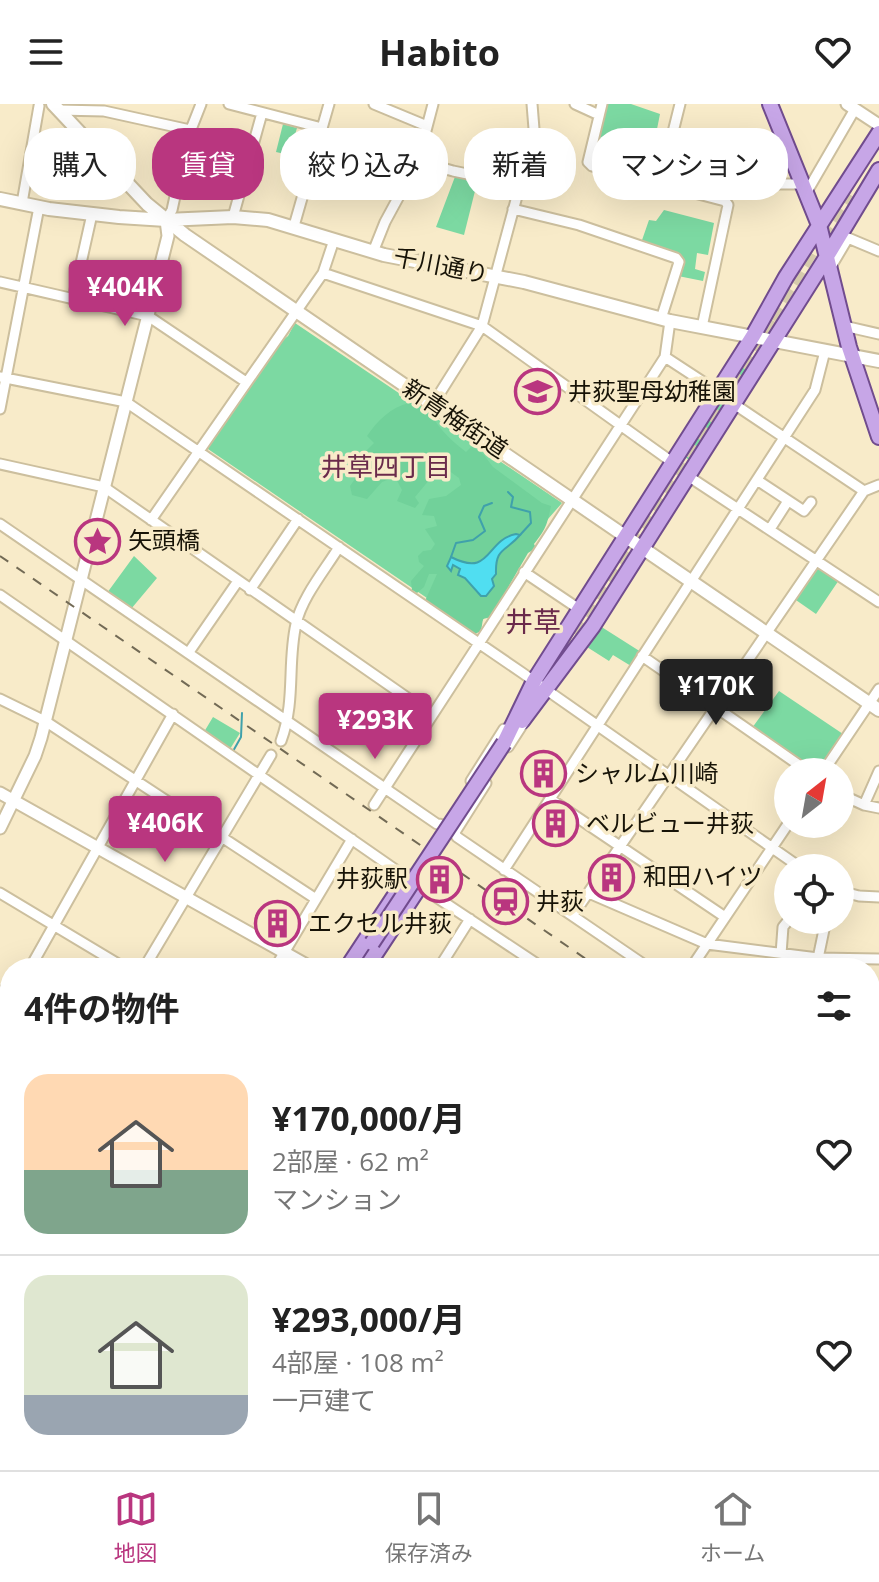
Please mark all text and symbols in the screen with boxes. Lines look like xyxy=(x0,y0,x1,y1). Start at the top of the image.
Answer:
text: Habito xyxy=(379,28,500,77)
icon: menu xyxy=(24,30,68,74)
icon: heart xyxy=(811,30,855,74)
chip: 購入 xyxy=(24,128,136,200)
chip: 賃貸 xyxy=(152,128,264,200)
chip: 絞り込み xyxy=(280,128,448,200)
chip: 新着 xyxy=(464,128,576,200)
chip: マンション xyxy=(592,128,788,200)
street label: 千川通り xyxy=(391,239,492,290)
pin: ¥404K xyxy=(69,260,181,328)
text: ¥404K xyxy=(87,268,163,304)
school or university icon: 井荻聖母幼稚園 xyxy=(513,368,561,416)
street label: 新青梅街道 xyxy=(397,371,515,465)
place label: 井荻聖母幼稚園 xyxy=(568,374,736,407)
district label: 井草四丁目 xyxy=(321,448,451,484)
place icon: 矢頭橋 xyxy=(73,517,121,565)
place label: 矢頭橋 xyxy=(128,523,200,556)
district label: 井草 xyxy=(505,602,561,640)
pin: ¥170K xyxy=(660,659,772,727)
text: ¥170K xyxy=(678,667,754,703)
pin: ¥293K xyxy=(319,693,431,761)
text: ¥293K xyxy=(337,701,413,737)
building icon: シャルム川崎 xyxy=(520,750,568,798)
place label: シャルム川崎 xyxy=(575,756,719,789)
north arrow xyxy=(774,758,854,838)
map controls xyxy=(774,758,854,934)
pin: ¥406K xyxy=(109,796,221,864)
building icon: ベルビュー井荻 xyxy=(531,800,579,848)
text: ¥406K xyxy=(127,804,203,840)
place label: ベルビュー井荻 xyxy=(586,806,754,839)
building icon: 和田ハイツ xyxy=(588,853,636,901)
button: locate xyxy=(774,854,854,934)
building icon: 井荻駅 xyxy=(415,855,463,903)
place label: 和田ハイツ xyxy=(643,859,763,892)
place label: 井荻駅 xyxy=(336,861,408,894)
station icon: 井荻 xyxy=(481,878,529,926)
place label: 井荻 xyxy=(536,884,584,917)
building icon: エクセル井荻 xyxy=(253,900,301,948)
place label: エクセル井荻 xyxy=(308,906,452,939)
icon: filters xyxy=(812,984,856,1028)
text: 4件の物件 xyxy=(24,985,179,1031)
text: ¥170,000/月 xyxy=(272,1095,466,1141)
icon: home xyxy=(88,1106,184,1202)
icon: heart xyxy=(812,1132,856,1176)
text: 2部屋 · 62 m² xyxy=(272,1143,429,1179)
text: マンション xyxy=(272,1181,402,1217)
text: ¥293,000/月 xyxy=(272,1296,466,1342)
icon: home xyxy=(88,1307,184,1403)
icon: heart xyxy=(812,1333,856,1377)
text: 4部屋 · 108 m² xyxy=(272,1344,444,1380)
text: 一戸建て xyxy=(272,1382,376,1418)
tab: 地図 xyxy=(114,1487,158,1567)
tab: 保存済み xyxy=(385,1487,473,1567)
tab: ホーム xyxy=(700,1487,765,1567)

